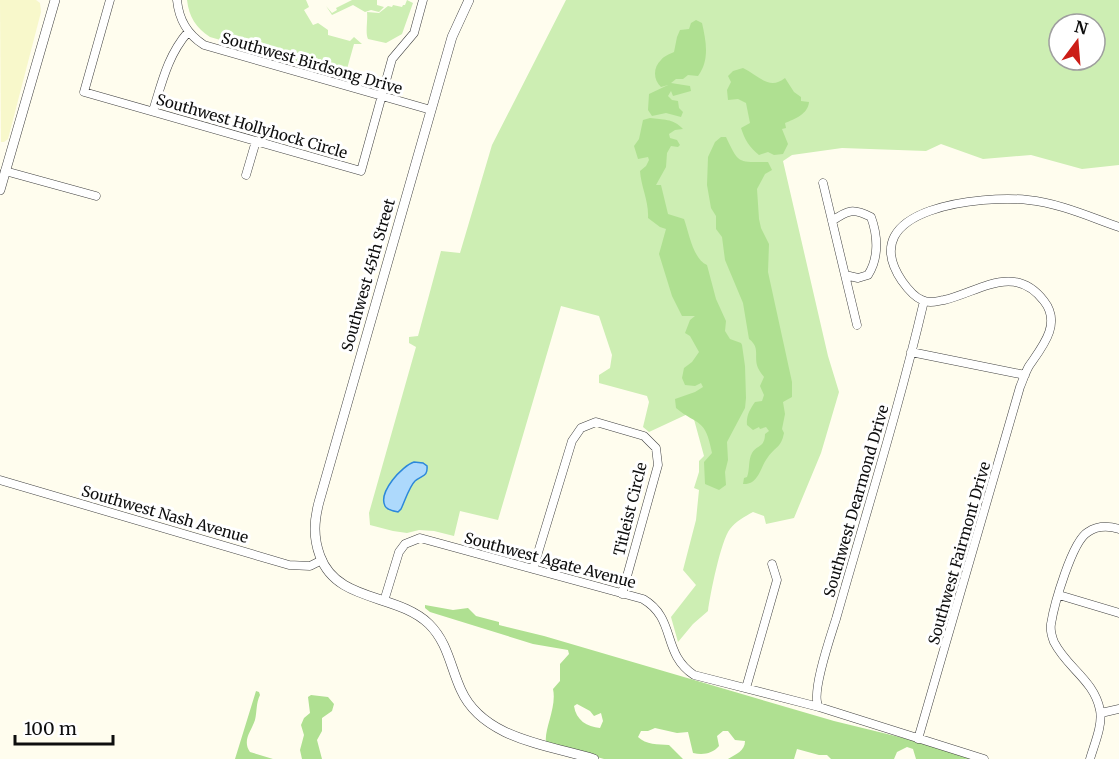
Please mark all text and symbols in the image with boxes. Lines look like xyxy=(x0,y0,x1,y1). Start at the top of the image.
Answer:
north arrow xyxy=(1047,12,1107,72)
text: N xyxy=(1072,16,1090,39)
street label: Southwest Birdsong Drive xyxy=(219,28,405,98)
street label: Southwest Hollyhock Circle xyxy=(154,90,350,162)
street label: Southwest 45th Street xyxy=(337,196,399,354)
street label: Southwest Dearmond Drive xyxy=(819,403,893,599)
street label: Southwest Fairmont Drive xyxy=(924,459,994,647)
street label: Titleist Circle xyxy=(609,460,651,558)
street label: Southwest Nash Avenue xyxy=(79,481,251,547)
street label: Southwest Agate Avenue xyxy=(462,528,638,592)
scale bar xyxy=(15,708,112,746)
text: 100 m xyxy=(24,717,77,740)

